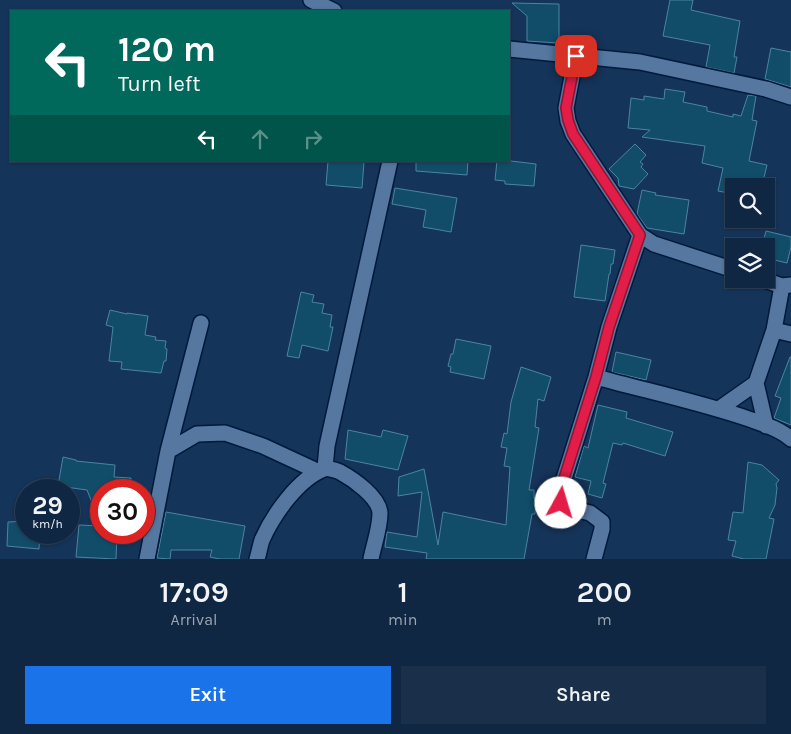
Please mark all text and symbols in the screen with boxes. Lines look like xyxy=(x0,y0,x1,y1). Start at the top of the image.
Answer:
text: 120 m xyxy=(118,29,216,70)
icon: left xyxy=(35,30,100,95)
pin xyxy=(555,35,597,77)
icon: arrive xyxy=(562,42,590,70)
text: Turn left xyxy=(118,71,201,97)
icon: left xyxy=(193,125,221,153)
icon: ahead xyxy=(246,125,274,153)
icon: right xyxy=(299,125,327,153)
map controls xyxy=(725,178,775,288)
button: search xyxy=(725,178,775,228)
button: layers xyxy=(725,238,775,288)
position arrow xyxy=(534,476,586,528)
speed limit sign: 30 xyxy=(90,479,155,544)
text: 29 xyxy=(32,491,63,520)
text: km/h xyxy=(32,517,63,531)
text: 17:09 xyxy=(159,574,229,610)
text: 1 xyxy=(397,574,408,610)
text: 200 xyxy=(577,574,632,610)
text: Arrival xyxy=(171,610,217,629)
text: min xyxy=(388,610,417,629)
text: m xyxy=(597,610,612,629)
button: Exit xyxy=(25,666,391,724)
button: Share xyxy=(401,666,766,724)

